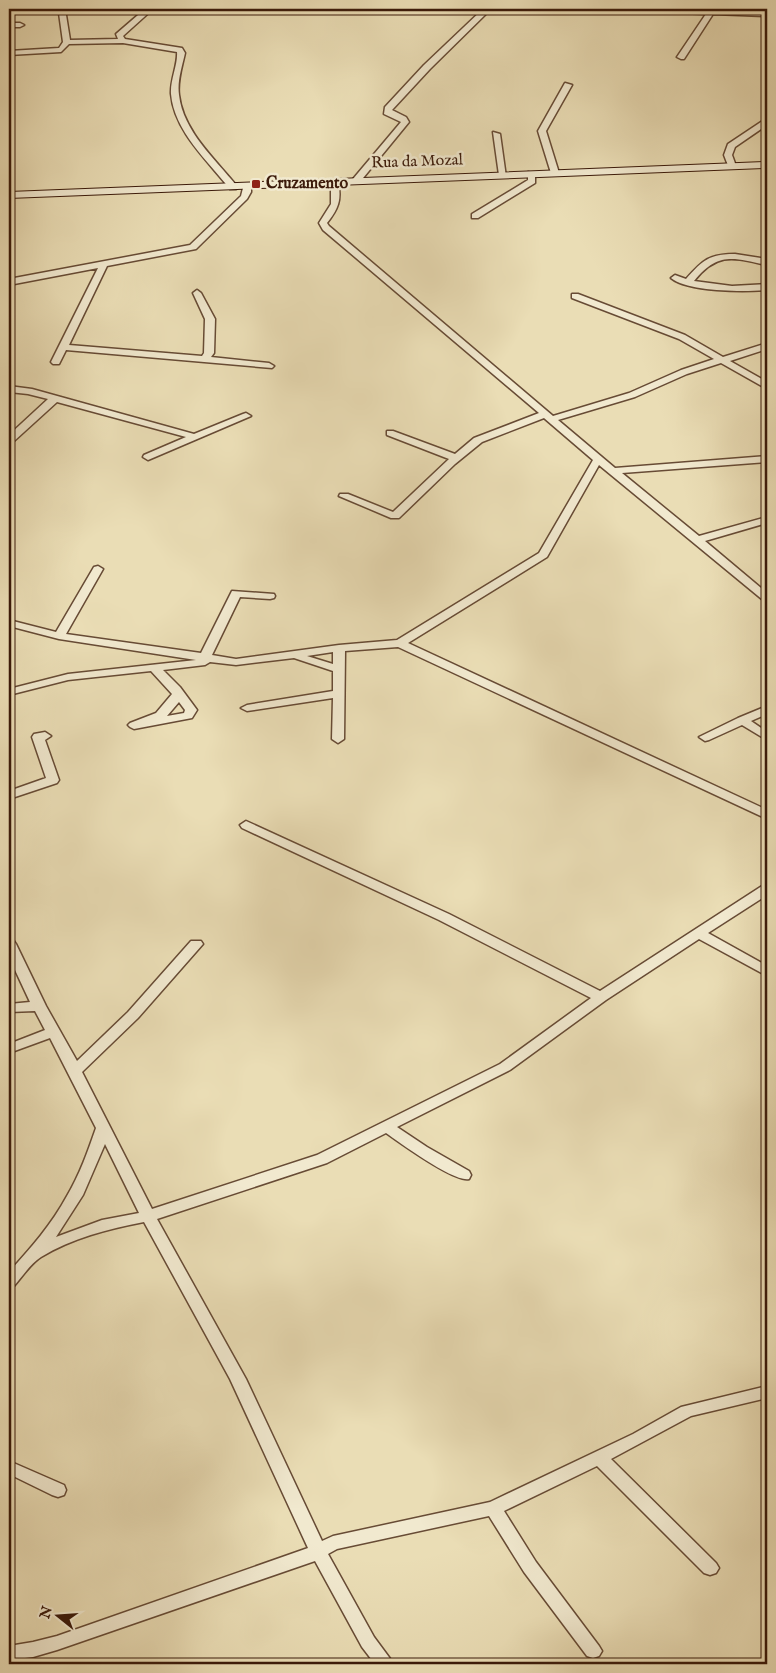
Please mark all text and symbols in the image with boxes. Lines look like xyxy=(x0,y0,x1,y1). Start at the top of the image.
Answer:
street label: Rua da Mozal xyxy=(371,150,464,174)
place label: Cruzamento xyxy=(266,174,348,194)
marker: Cruzamento xyxy=(250,178,262,190)
north arrow xyxy=(32,1590,82,1640)
text: N xyxy=(36,1604,57,1622)

